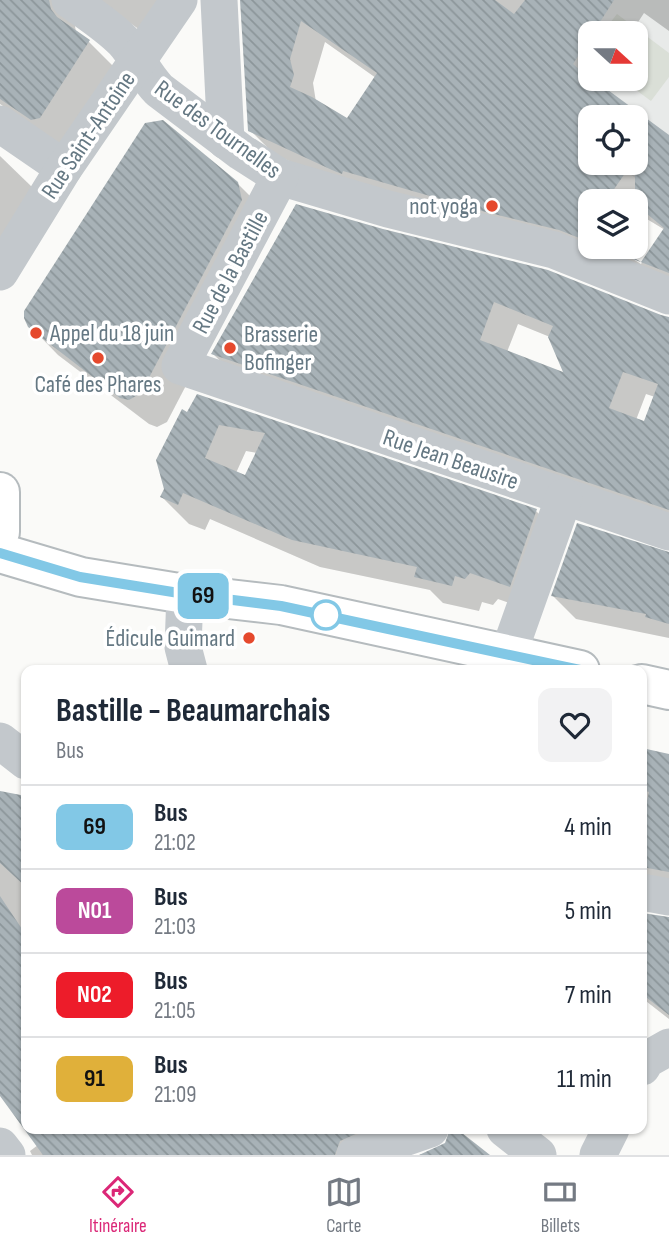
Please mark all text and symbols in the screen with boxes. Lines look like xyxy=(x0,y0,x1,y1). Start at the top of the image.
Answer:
north arrow xyxy=(578,21,648,91)
map controls xyxy=(578,21,648,259)
street label: Rue Saint-Antoine xyxy=(35,66,142,204)
street label: Rue des Tournelles xyxy=(149,74,286,185)
button: locate xyxy=(578,105,648,175)
button: layers xyxy=(578,189,648,259)
place label: not yoga xyxy=(409,192,478,221)
marker: not yoga xyxy=(484,198,500,214)
street label: Rue de la Bastille xyxy=(186,206,275,338)
place label: Appel du 18 juin xyxy=(49,319,174,348)
place label: Brasserie Bofinger xyxy=(244,320,318,377)
marker: Appel du 18 juin xyxy=(28,325,44,341)
marker: Brasserie Bofinger xyxy=(222,340,238,356)
marker: Café des Phares xyxy=(90,350,106,366)
place label: Café des Phares xyxy=(35,370,161,399)
street label: Rue Jean Beausire xyxy=(379,423,522,496)
line badge: 69 xyxy=(172,573,234,619)
text: 69 xyxy=(192,581,214,610)
unlabelled marker xyxy=(311,600,341,630)
place label: Édicule Guimard xyxy=(106,624,235,653)
marker: Édicule Guimard xyxy=(241,630,257,646)
button: heart xyxy=(538,688,612,762)
text: Bastille - Beaumarchais xyxy=(56,691,330,731)
text: Bus xyxy=(56,737,84,765)
text: Bus xyxy=(154,798,188,829)
text: 69 xyxy=(83,812,106,841)
text: 4 min xyxy=(564,812,612,843)
text: 21:02 xyxy=(154,829,196,857)
text: Bus xyxy=(154,882,188,913)
text: N01 xyxy=(78,896,111,925)
text: 5 min xyxy=(565,896,612,927)
text: 21:03 xyxy=(154,913,196,941)
text: Bus xyxy=(154,966,188,997)
text: N02 xyxy=(77,980,112,1009)
text: 7 min xyxy=(565,980,612,1011)
text: 21:05 xyxy=(154,997,195,1025)
text: Bus xyxy=(154,1050,188,1081)
text: 91 xyxy=(84,1064,105,1093)
text: 11 min xyxy=(557,1064,612,1095)
text: 21:09 xyxy=(154,1081,196,1109)
tab: Itinéraire xyxy=(89,1173,147,1238)
tab: Carte xyxy=(325,1173,363,1238)
tab: Billets xyxy=(541,1173,580,1238)

